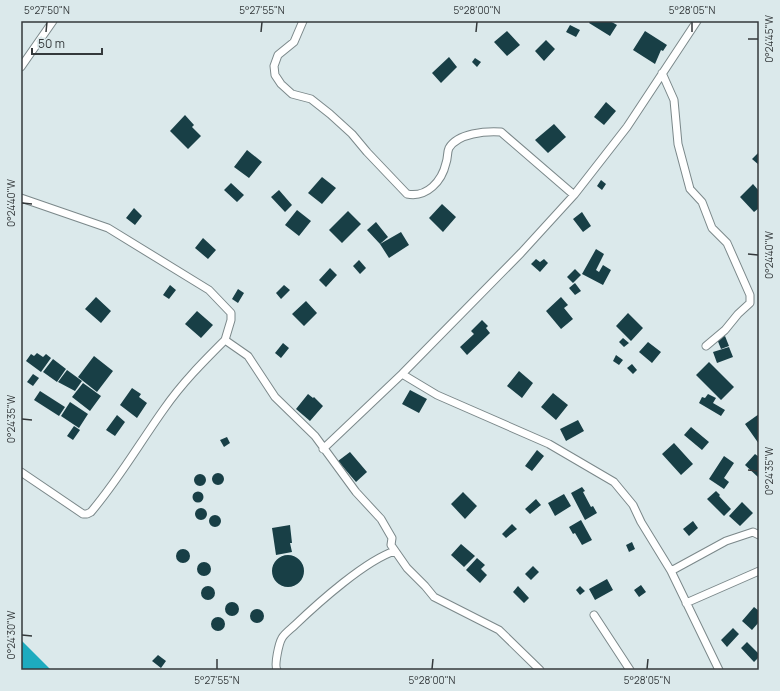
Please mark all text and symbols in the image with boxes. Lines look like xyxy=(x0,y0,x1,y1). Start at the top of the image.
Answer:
text: 5°27'50"N xyxy=(24,3,70,17)
text: 5°27'55"N xyxy=(239,3,285,17)
text: 5°28'00"N xyxy=(454,3,501,17)
text: 5°28'05"N xyxy=(669,3,715,17)
text: 0°24'45"W xyxy=(762,15,776,63)
scale bar xyxy=(32,30,102,56)
text: 50 m xyxy=(38,35,65,52)
text: 0°24'40"W xyxy=(4,178,18,227)
text: 0°24'40"W xyxy=(762,230,776,279)
text: 0°24'35"W xyxy=(4,394,18,443)
text: 0°24'35"W xyxy=(762,446,776,495)
text: 0°24'30"W xyxy=(4,610,18,659)
text: 5°27'55"N xyxy=(194,673,240,687)
text: 5°28'00"N xyxy=(409,673,456,687)
text: 5°28'05"N xyxy=(624,673,670,687)

